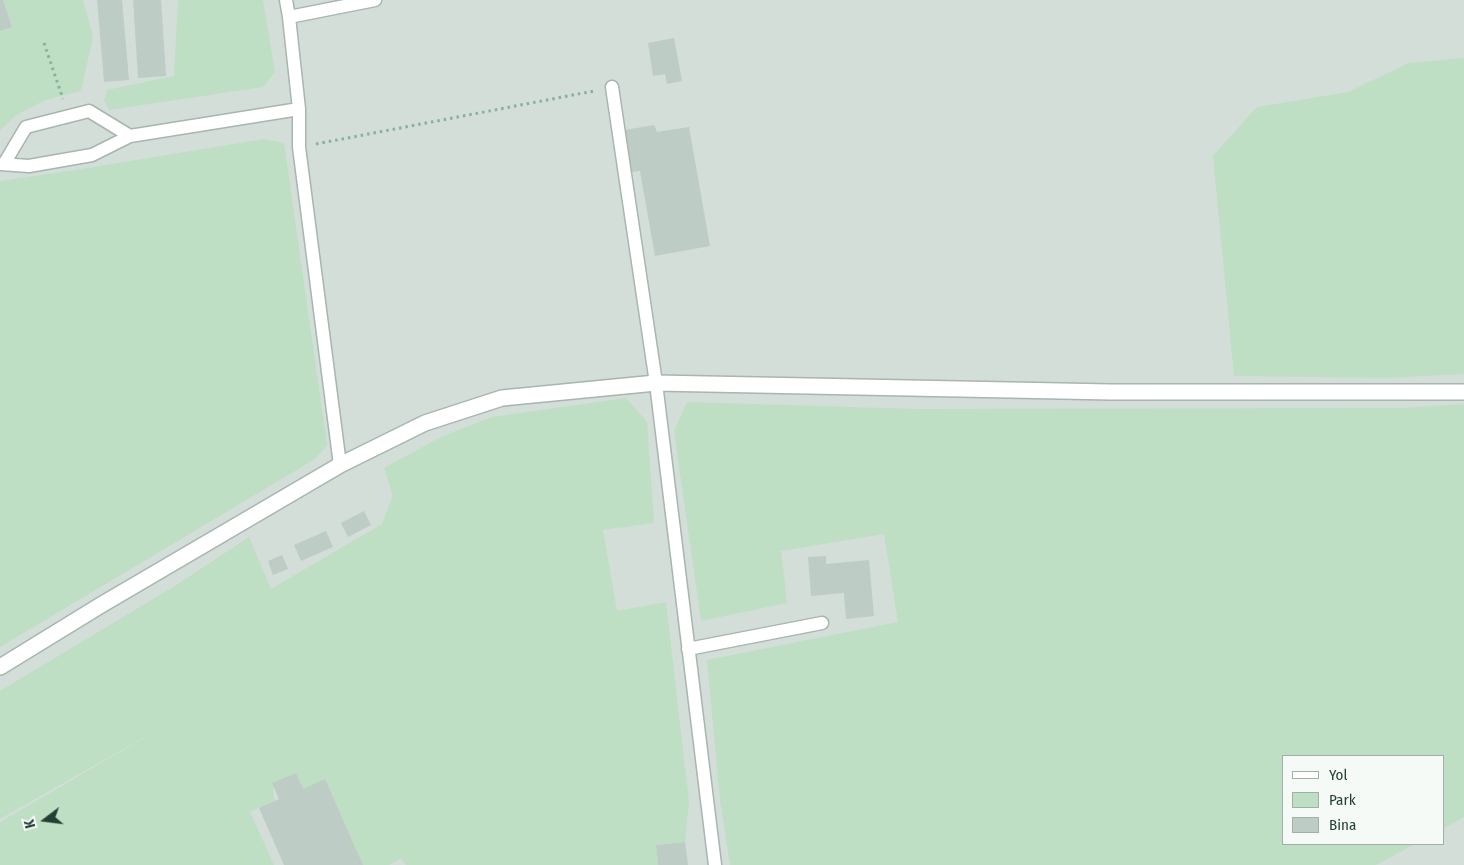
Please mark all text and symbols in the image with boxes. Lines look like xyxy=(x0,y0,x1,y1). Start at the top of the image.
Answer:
legend xyxy=(1282,755,1444,845)
text: Yol xyxy=(1329,766,1347,784)
text: Park xyxy=(1329,791,1356,809)
north arrow xyxy=(20,795,70,845)
text: Bina xyxy=(1329,816,1356,834)
text: K xyxy=(21,818,39,830)

